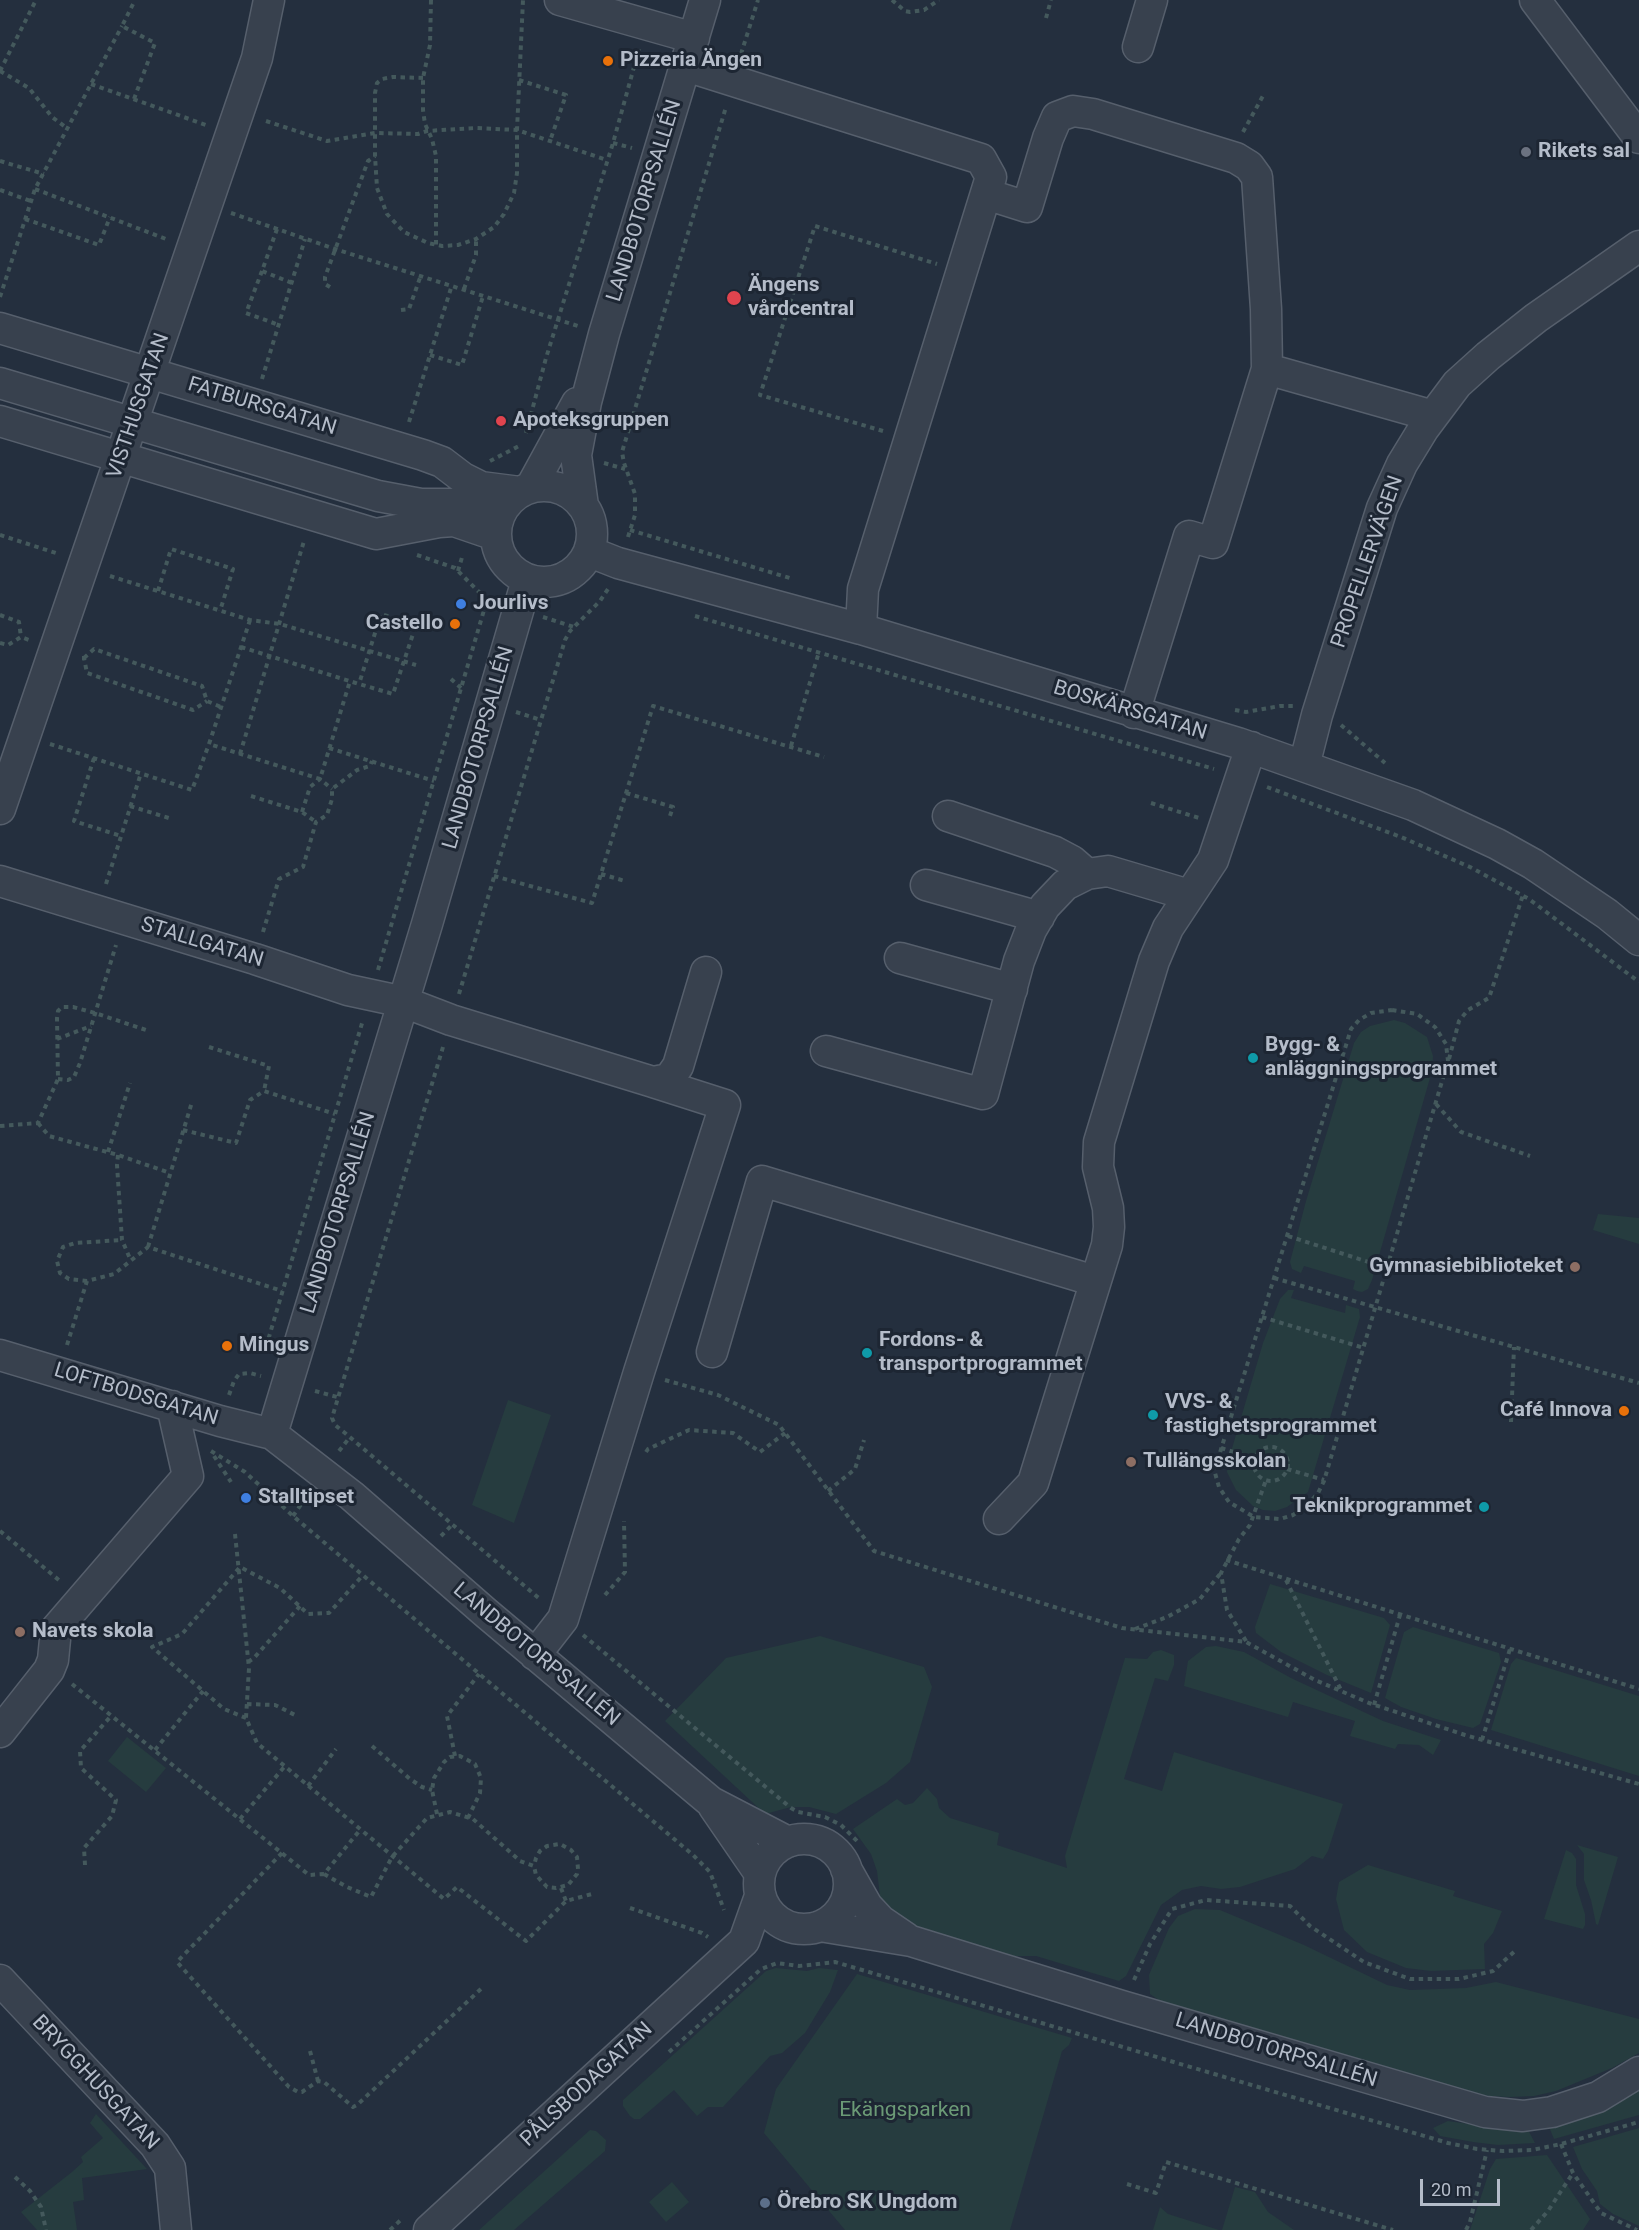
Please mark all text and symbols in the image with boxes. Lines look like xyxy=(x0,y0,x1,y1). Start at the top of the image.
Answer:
place label: Pizzeria Ängen xyxy=(620,48,762,74)
marker: Pizzeria Ängen xyxy=(601,54,615,68)
street label: LANDBOTORPSALLÉN xyxy=(602,97,688,305)
place label: Rikets sal xyxy=(1538,139,1630,165)
marker: Rikets sal xyxy=(1519,145,1533,159)
place label: Ängens vårdcentral xyxy=(748,273,854,323)
marker: Ängens vårdcentral xyxy=(725,289,743,307)
street label: VISTHUSGATAN xyxy=(102,330,176,482)
street label: FATBURSGATAN xyxy=(185,372,339,442)
place label: Apoteksgruppen xyxy=(513,408,669,434)
marker: Apoteksgruppen xyxy=(494,414,508,428)
street label: PROPELLERVÄGEN xyxy=(1327,473,1409,651)
place label: Jourlivs xyxy=(473,591,549,617)
marker: Jourlivs xyxy=(454,597,468,611)
place label: Castello xyxy=(366,611,443,637)
marker: Castello xyxy=(448,617,462,631)
street label: LANDBOTORPSALLÉN xyxy=(438,644,520,852)
street label: BOSKÄRSGATAN xyxy=(1050,676,1210,746)
street label: STALLGATAN xyxy=(138,912,266,974)
place label: Bygg- & anläggningsprogrammet xyxy=(1265,1033,1497,1083)
marker: Bygg- & anläggningsprogrammet xyxy=(1246,1051,1260,1065)
street label: LANDBOTORPSALLÉN xyxy=(296,1109,382,1317)
place label: Gymnasiebiblioteket xyxy=(1369,1254,1563,1280)
marker: Gymnasiebiblioteket xyxy=(1568,1260,1582,1274)
place label: Fordons- & transportprogrammet xyxy=(879,1328,1083,1378)
place label: Mingus xyxy=(239,1333,309,1359)
marker: Mingus xyxy=(220,1339,234,1353)
marker: Fordons- & transportprogrammet xyxy=(860,1346,874,1360)
street label: LOFTBODSGATAN xyxy=(51,1358,221,1432)
place label: VVS- & fastighetsprogrammet xyxy=(1165,1390,1377,1440)
place label: Café Innova xyxy=(1500,1398,1612,1424)
marker: Café Innova xyxy=(1617,1404,1631,1418)
marker: VVS- & fastighetsprogrammet xyxy=(1146,1408,1160,1422)
place label: Tullängsskolan xyxy=(1143,1449,1286,1475)
marker: Tullängsskolan xyxy=(1124,1455,1138,1469)
place label: Stalltipset xyxy=(258,1485,354,1511)
marker: Stalltipset xyxy=(239,1491,253,1505)
place label: Teknikprogrammet xyxy=(1292,1494,1472,1520)
marker: Teknikprogrammet xyxy=(1477,1500,1491,1514)
street label: LANDBOTORPSALLÉN xyxy=(448,1578,624,1732)
place label: Navets skola xyxy=(32,1619,154,1645)
marker: Navets skola xyxy=(13,1625,27,1639)
street label: LANDBOTORPSALLÉN xyxy=(1172,2008,1380,2094)
street label: BRYGGHUSGATAN xyxy=(26,2011,164,2155)
street label: PÅLSBODAGATAN xyxy=(516,2017,658,2153)
park label: Ekängsparken xyxy=(839,2098,971,2124)
scale bar xyxy=(1423,2167,1502,2205)
text: 20 m xyxy=(1431,2179,1471,2200)
place label: Örebro SK Ungdom xyxy=(777,2190,958,2216)
marker: Örebro SK Ungdom xyxy=(758,2196,772,2210)

